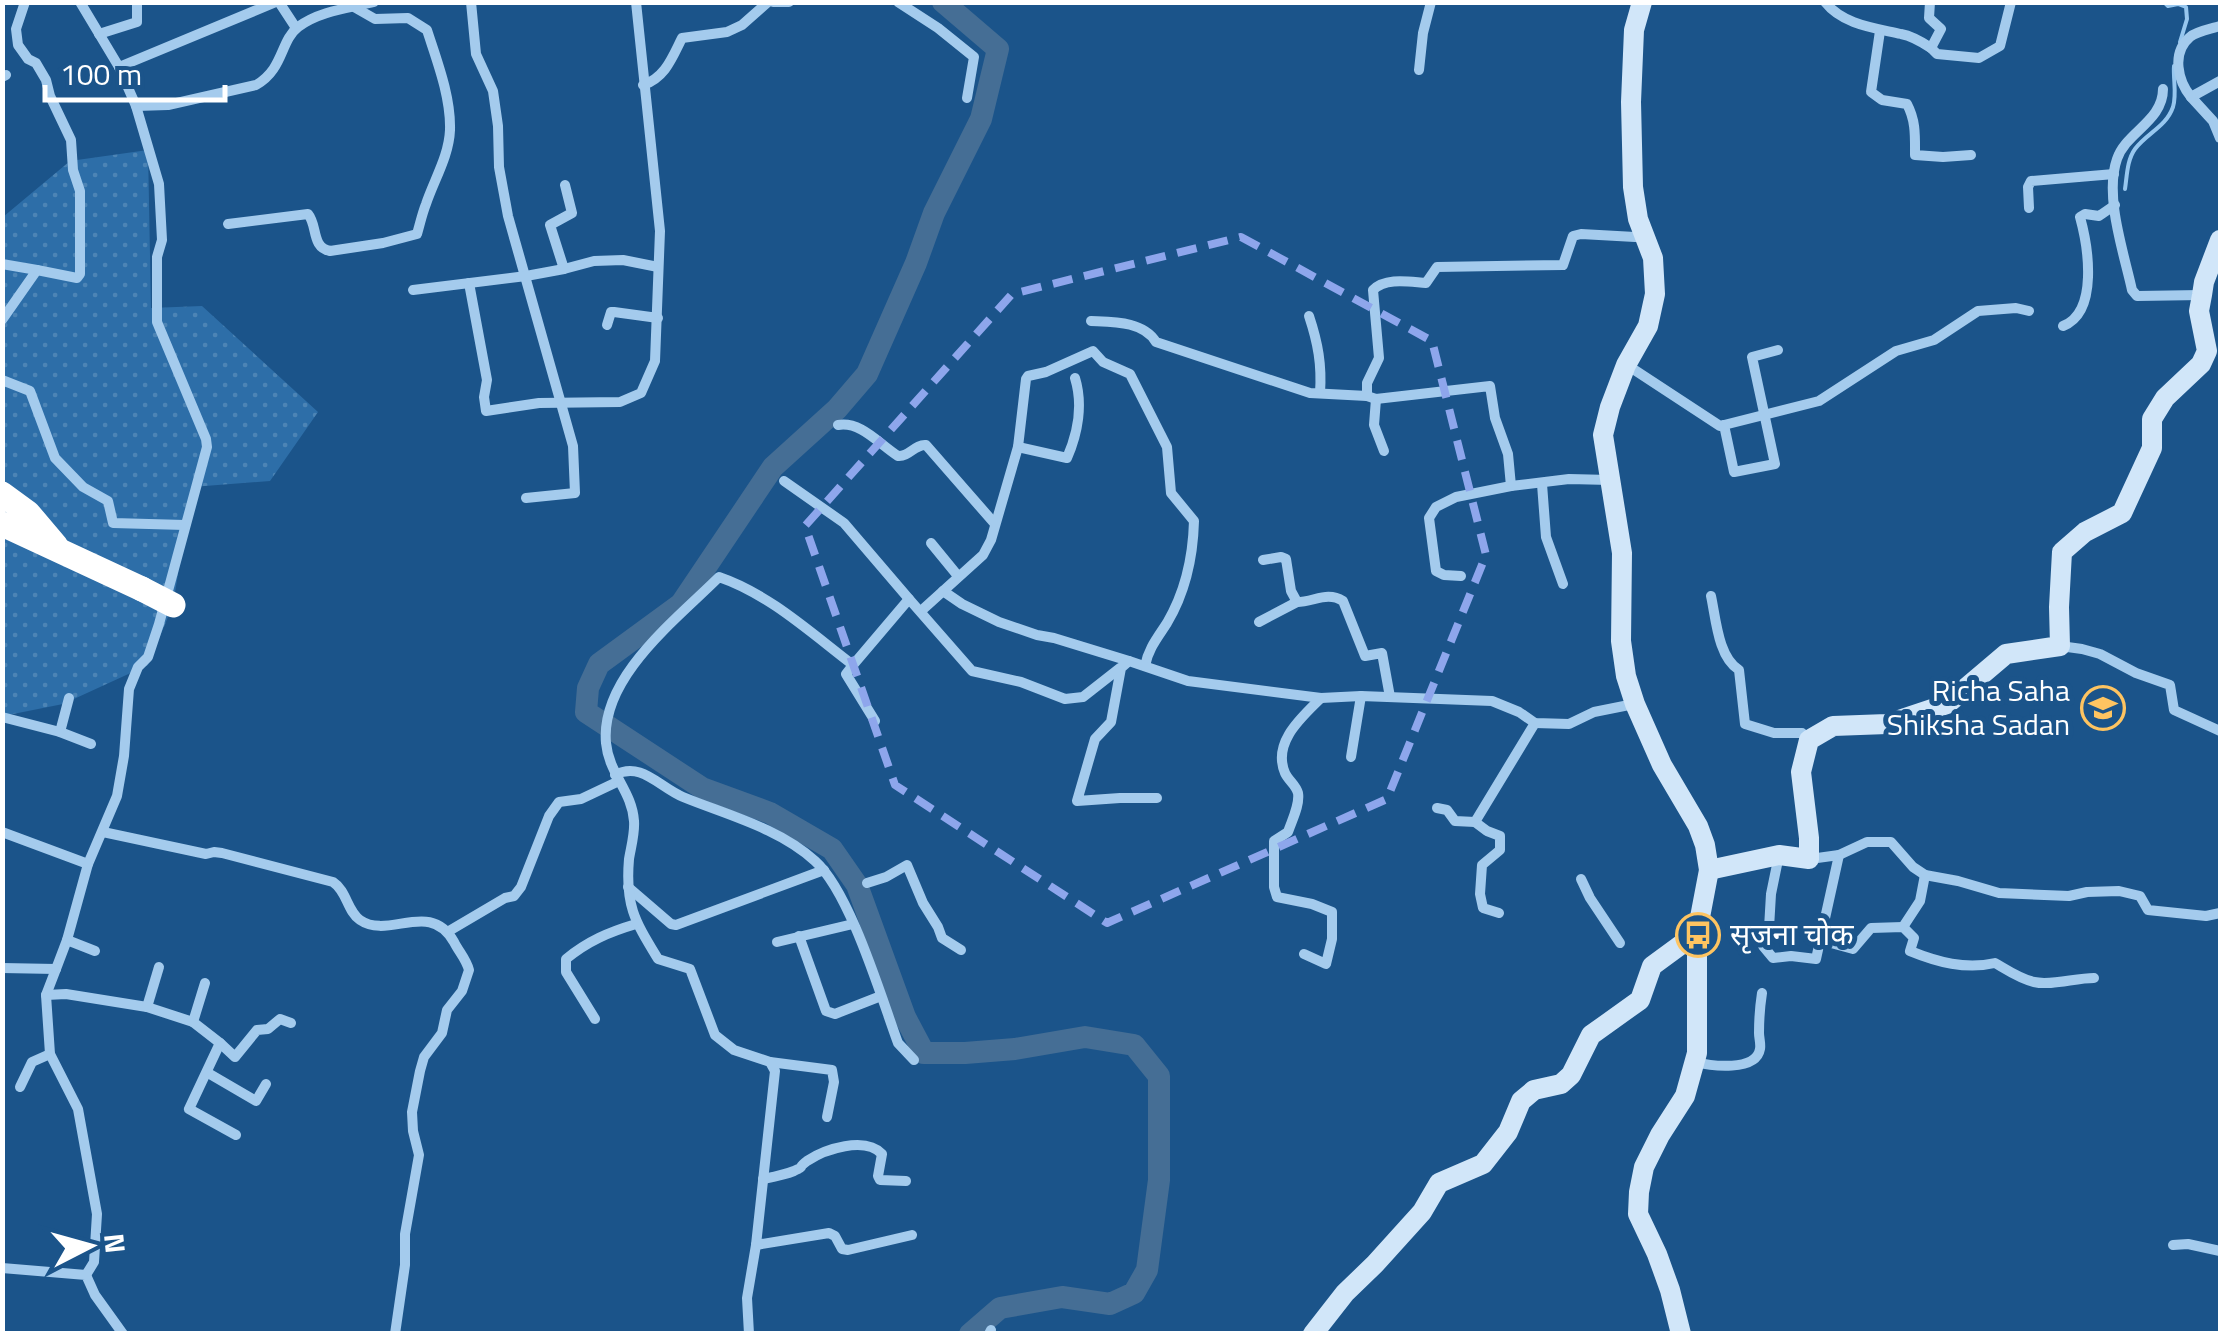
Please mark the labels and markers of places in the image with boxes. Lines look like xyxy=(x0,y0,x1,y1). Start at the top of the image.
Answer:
place label: Richa Saha Shiksha Sadan xyxy=(1887,667,2070,747)
school or university icon: Richa Saha Shiksha Sadan xyxy=(2080,685,2126,731)
place label: सृजना चोक xyxy=(1730,911,1854,957)
bus stop icon: सृजना चोक xyxy=(1675,912,1721,958)

